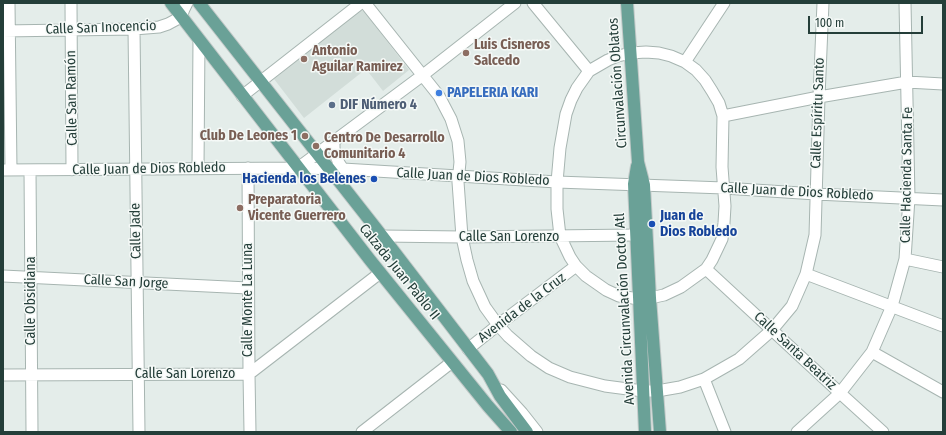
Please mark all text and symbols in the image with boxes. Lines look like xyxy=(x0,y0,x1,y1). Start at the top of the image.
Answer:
scale bar xyxy=(810,8,925,34)
text: 100 m xyxy=(815,16,844,30)
street label: Circunvalación Oblatos xyxy=(605,17,631,149)
street label: Calle San Inocencio xyxy=(45,18,157,38)
place label: Luis Cisneros Salcedo xyxy=(474,37,550,70)
place label: Antonio Aguilar Ramirez xyxy=(312,43,403,76)
marker: Luis Cisneros Salcedo xyxy=(461,48,471,58)
street label: Calle San Ramón xyxy=(63,50,81,146)
marker: Antonio Aguilar Ramirez xyxy=(299,54,309,64)
street label: Calle Espíritu Santo xyxy=(808,57,828,169)
place label: PAPELERIA KARI xyxy=(447,85,538,101)
marker: PAPELERIA KARI xyxy=(434,88,444,98)
place label: DIF Número 4 xyxy=(340,97,417,113)
marker: DIF Número 4 xyxy=(327,100,337,110)
street label: Calle Hacienda Santa Fe xyxy=(897,107,917,243)
place label: Club De Leones 1 xyxy=(200,128,297,144)
place label: Centro De Desarrollo Comunitario 4 xyxy=(324,130,445,162)
marker: Club De Leones 1 xyxy=(300,131,310,141)
marker: Centro De Desarrollo Comunitario 4 xyxy=(311,141,321,151)
street label: Calle Juan de Dios Robledo xyxy=(72,159,226,179)
street label: Calle Juan de Dios Robledo xyxy=(396,165,550,189)
place label: Hacienda los Belenes xyxy=(242,171,366,187)
marker: Hacienda los Belenes xyxy=(369,174,379,184)
street label: Calle Juan de Dios Robledo xyxy=(720,180,874,204)
place label: Preparatoria Vicente Guerrero xyxy=(248,192,346,224)
street label: Calle Jade xyxy=(127,203,145,259)
marker: Preparatoria Vicente Guerrero xyxy=(235,203,245,213)
place label: Juan de Dios Robledo xyxy=(660,208,737,240)
street label: Avenida Circunvalación Doctor Atl xyxy=(612,213,638,405)
marker: Juan de Dios Robledo xyxy=(647,219,657,229)
street label: Calzada Juan Pablo II xyxy=(355,221,443,323)
street label: Calle San Lorenzo xyxy=(459,229,559,245)
street label: Calle Monte La Luna xyxy=(240,243,256,357)
street label: Calle Obsidiana xyxy=(23,256,39,346)
street label: Avenida de la Cruz xyxy=(475,270,569,346)
street label: Calle San Jorge xyxy=(83,271,169,293)
street label: Calle Santa Beatriz xyxy=(750,308,840,394)
street label: Calle San Lorenzo xyxy=(135,366,235,382)

